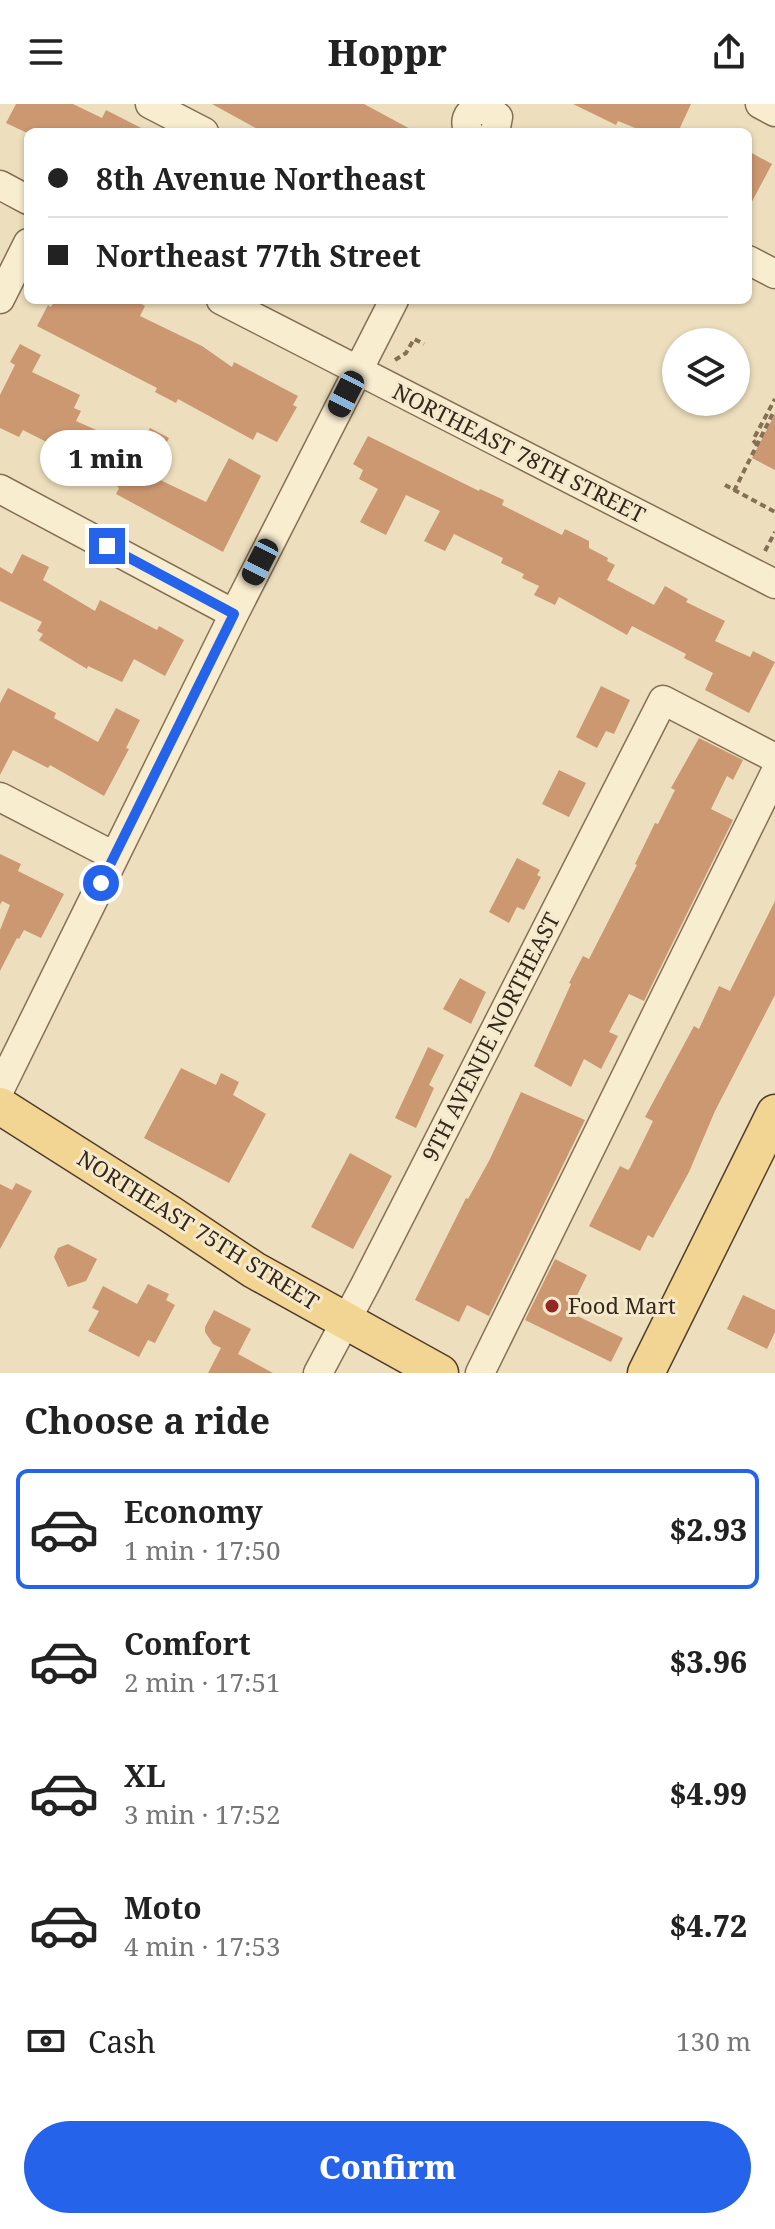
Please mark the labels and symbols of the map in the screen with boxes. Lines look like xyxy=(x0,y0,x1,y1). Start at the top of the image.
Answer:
car xyxy=(324,367,368,421)
street label: NORTHEAST 78TH STREET xyxy=(388,375,651,529)
callout: 1 min xyxy=(41,430,173,486)
route end xyxy=(89,528,125,564)
car xyxy=(238,535,282,589)
route start xyxy=(83,865,119,901)
street label: 9TH AVENUE NORTHEAST xyxy=(414,907,566,1166)
street label: NORTHEAST 75TH STREET xyxy=(72,1142,325,1316)
place label: Food Mart xyxy=(568,1290,676,1320)
marker: Food Mart xyxy=(543,1297,561,1315)

